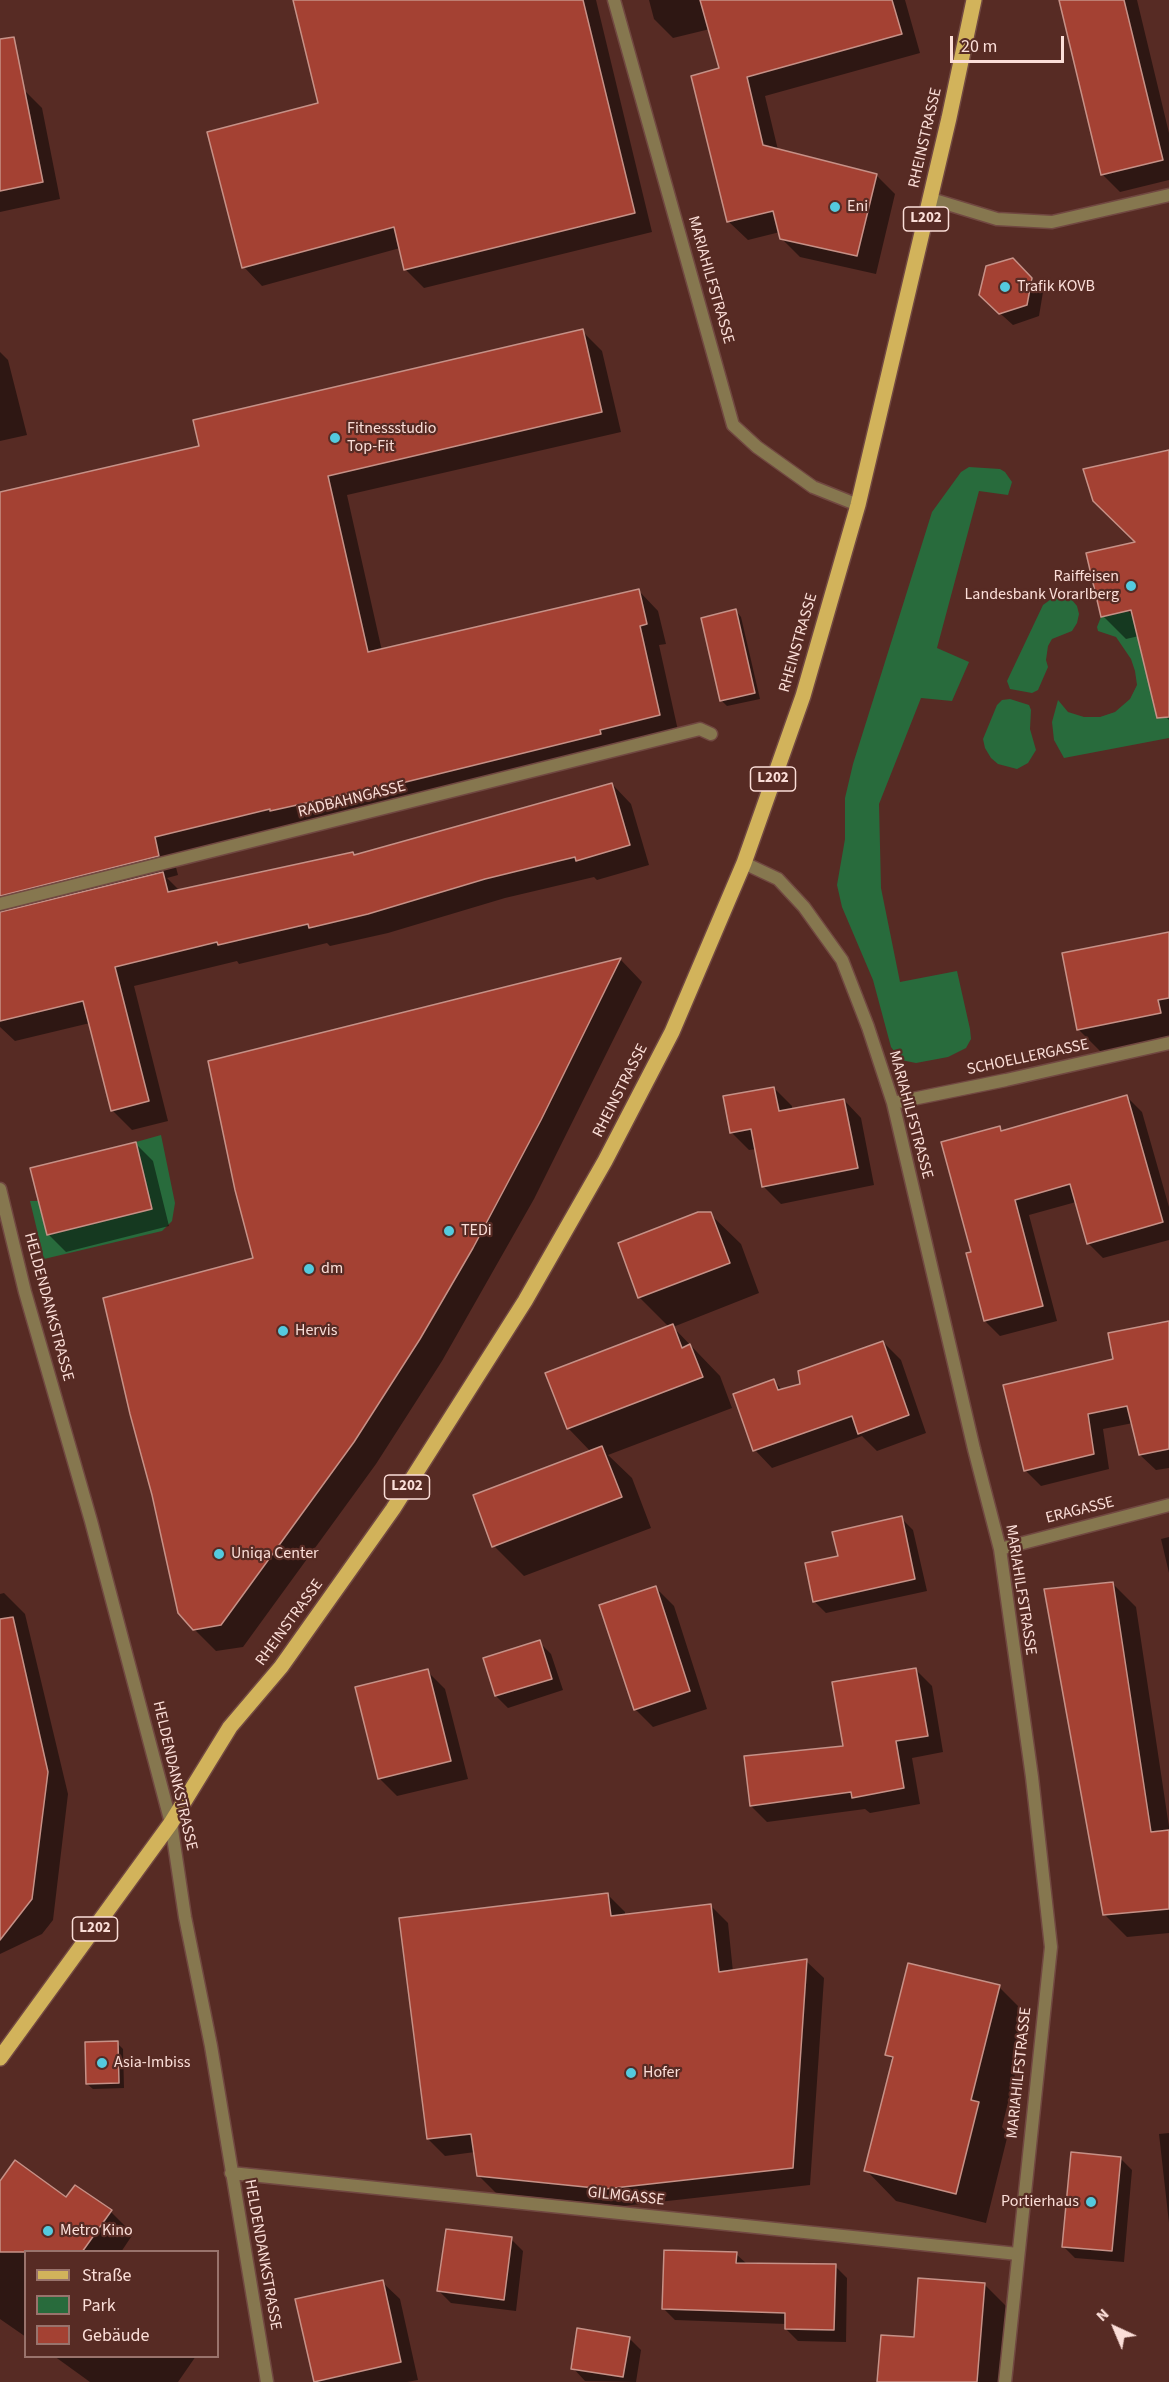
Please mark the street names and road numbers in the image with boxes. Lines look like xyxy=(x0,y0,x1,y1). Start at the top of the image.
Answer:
street label: RHEINSTRASSE xyxy=(905,86,947,190)
road number: L202 xyxy=(904,207,948,231)
street label: MARIAHILFSTRASSE xyxy=(683,214,737,346)
street label: RHEINSTRASSE xyxy=(776,591,822,695)
road number: L202 xyxy=(750,767,796,791)
street label: RADBAHNGASSE xyxy=(296,777,408,823)
street label: SCHOELLERGASSE xyxy=(965,1036,1091,1080)
street label: RHEINSTRASSE xyxy=(589,1041,653,1141)
street label: MARIAHILFSTRASSE xyxy=(884,1049,936,1181)
street label: HELDENDANKSTRASSE xyxy=(19,1231,77,1383)
road number: L202 xyxy=(384,1475,430,1499)
street label: ERAGASSE xyxy=(1044,1493,1116,1529)
street label: MARIAHILFSTRASSE xyxy=(1000,1523,1040,1657)
street label: RHEINSTRASSE xyxy=(252,1576,328,1670)
street label: HELDENDANKSTRASSE xyxy=(147,1699,201,1853)
road number: L202 xyxy=(72,1917,118,1941)
street label: MARIAHILFSTRASSE xyxy=(1004,2006,1036,2140)
street label: HELDENDANKSTRASSE xyxy=(239,2178,285,2332)
street label: GILMGASSE xyxy=(587,2183,665,2211)

